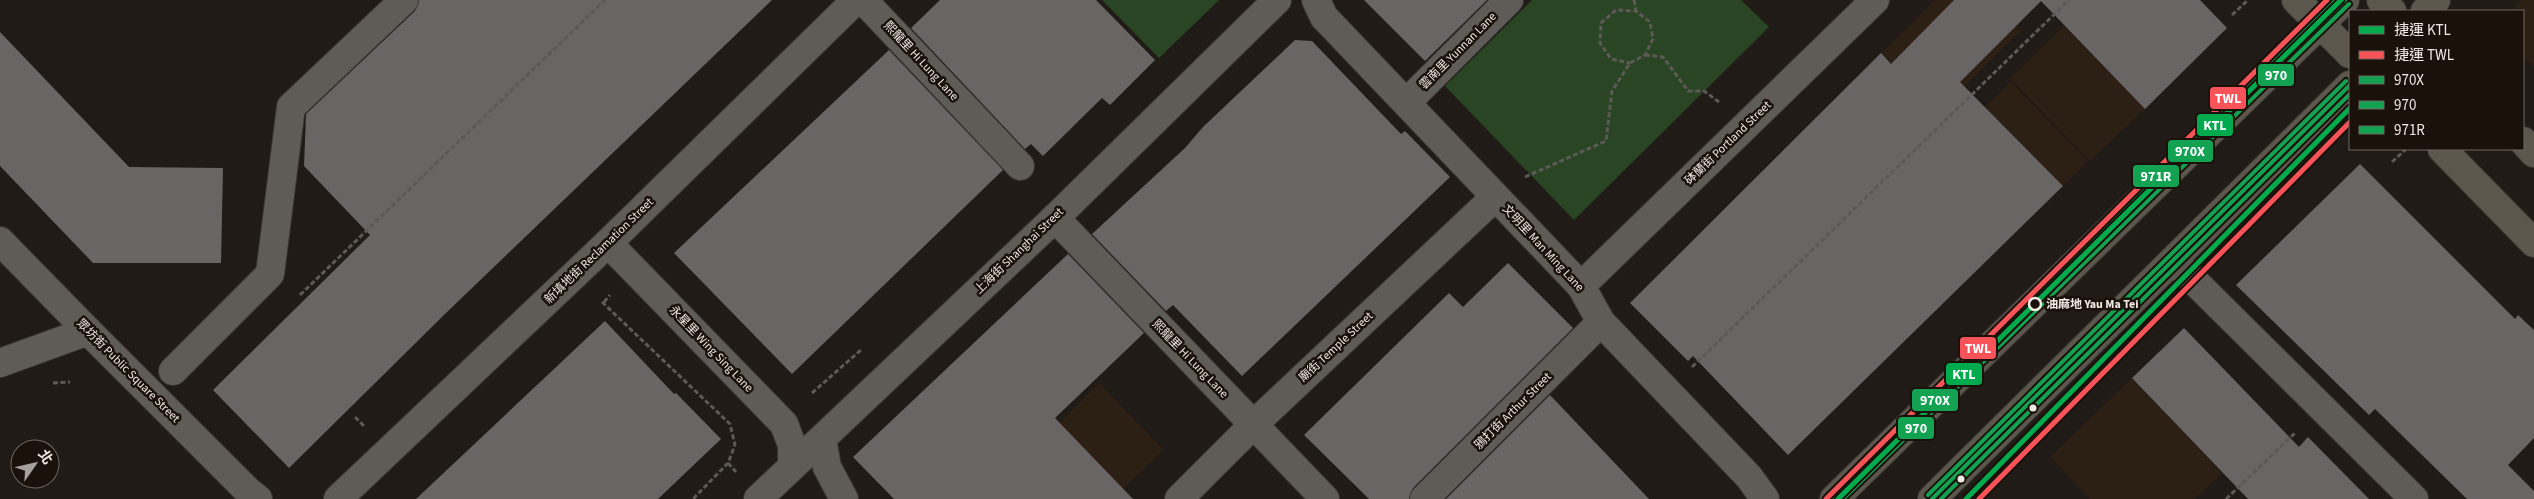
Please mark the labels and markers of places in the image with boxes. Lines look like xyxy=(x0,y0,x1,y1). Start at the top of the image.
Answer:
place label: 油麻地 Yau Ma Tei xyxy=(2046,296,2138,313)
marker: 油麻地 Yau Ma Tei xyxy=(2028,297,2042,311)
unlabelled marker xyxy=(2028,403,2038,413)
unlabelled marker xyxy=(1956,474,1966,484)

